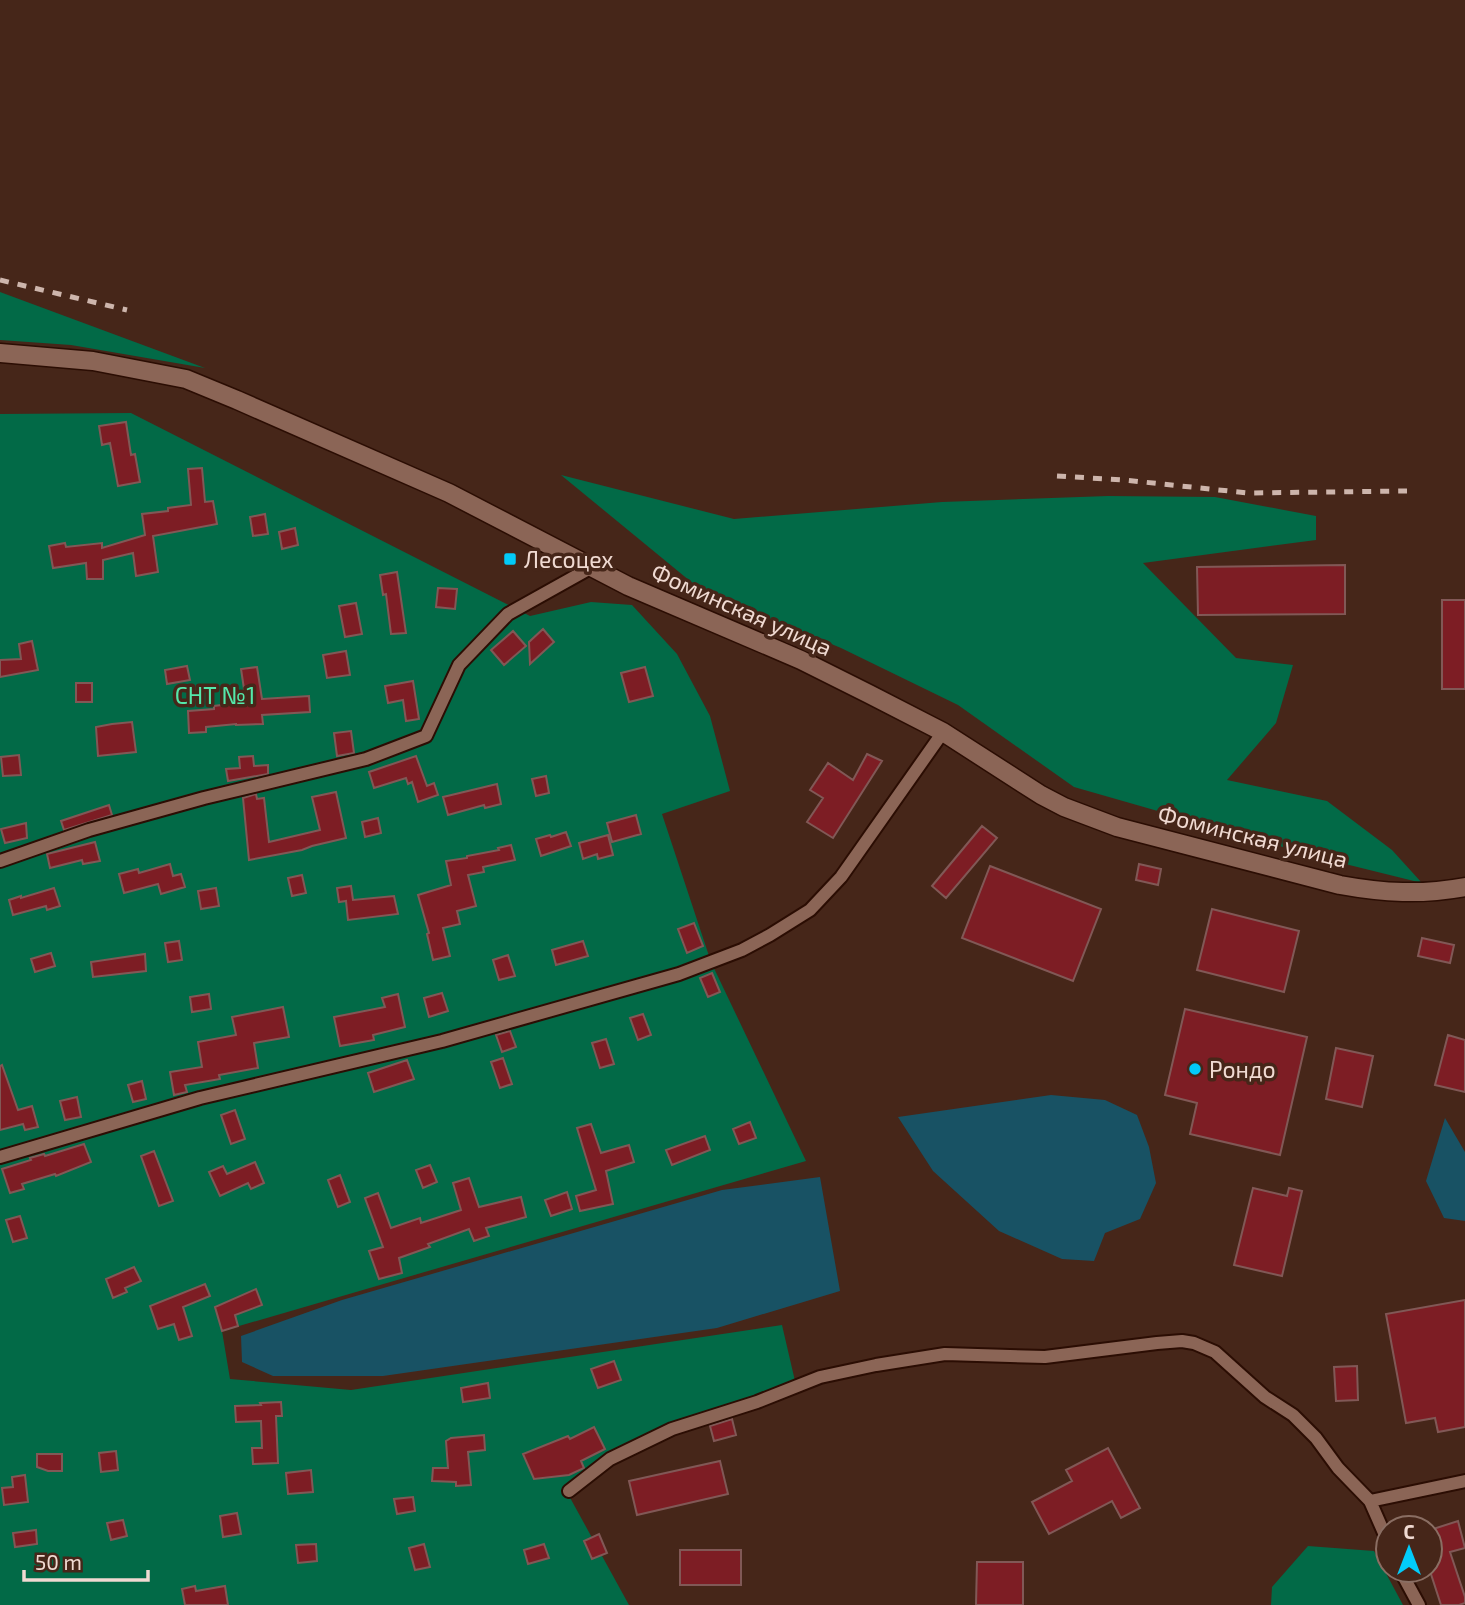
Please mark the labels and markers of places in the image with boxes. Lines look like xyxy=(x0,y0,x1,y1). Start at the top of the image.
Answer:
place label: Лесоцех xyxy=(524,545,614,573)
marker: Лесоцех xyxy=(502,551,518,567)
place label: Рондо xyxy=(1209,1055,1276,1083)
marker: Рондо xyxy=(1187,1061,1203,1077)

